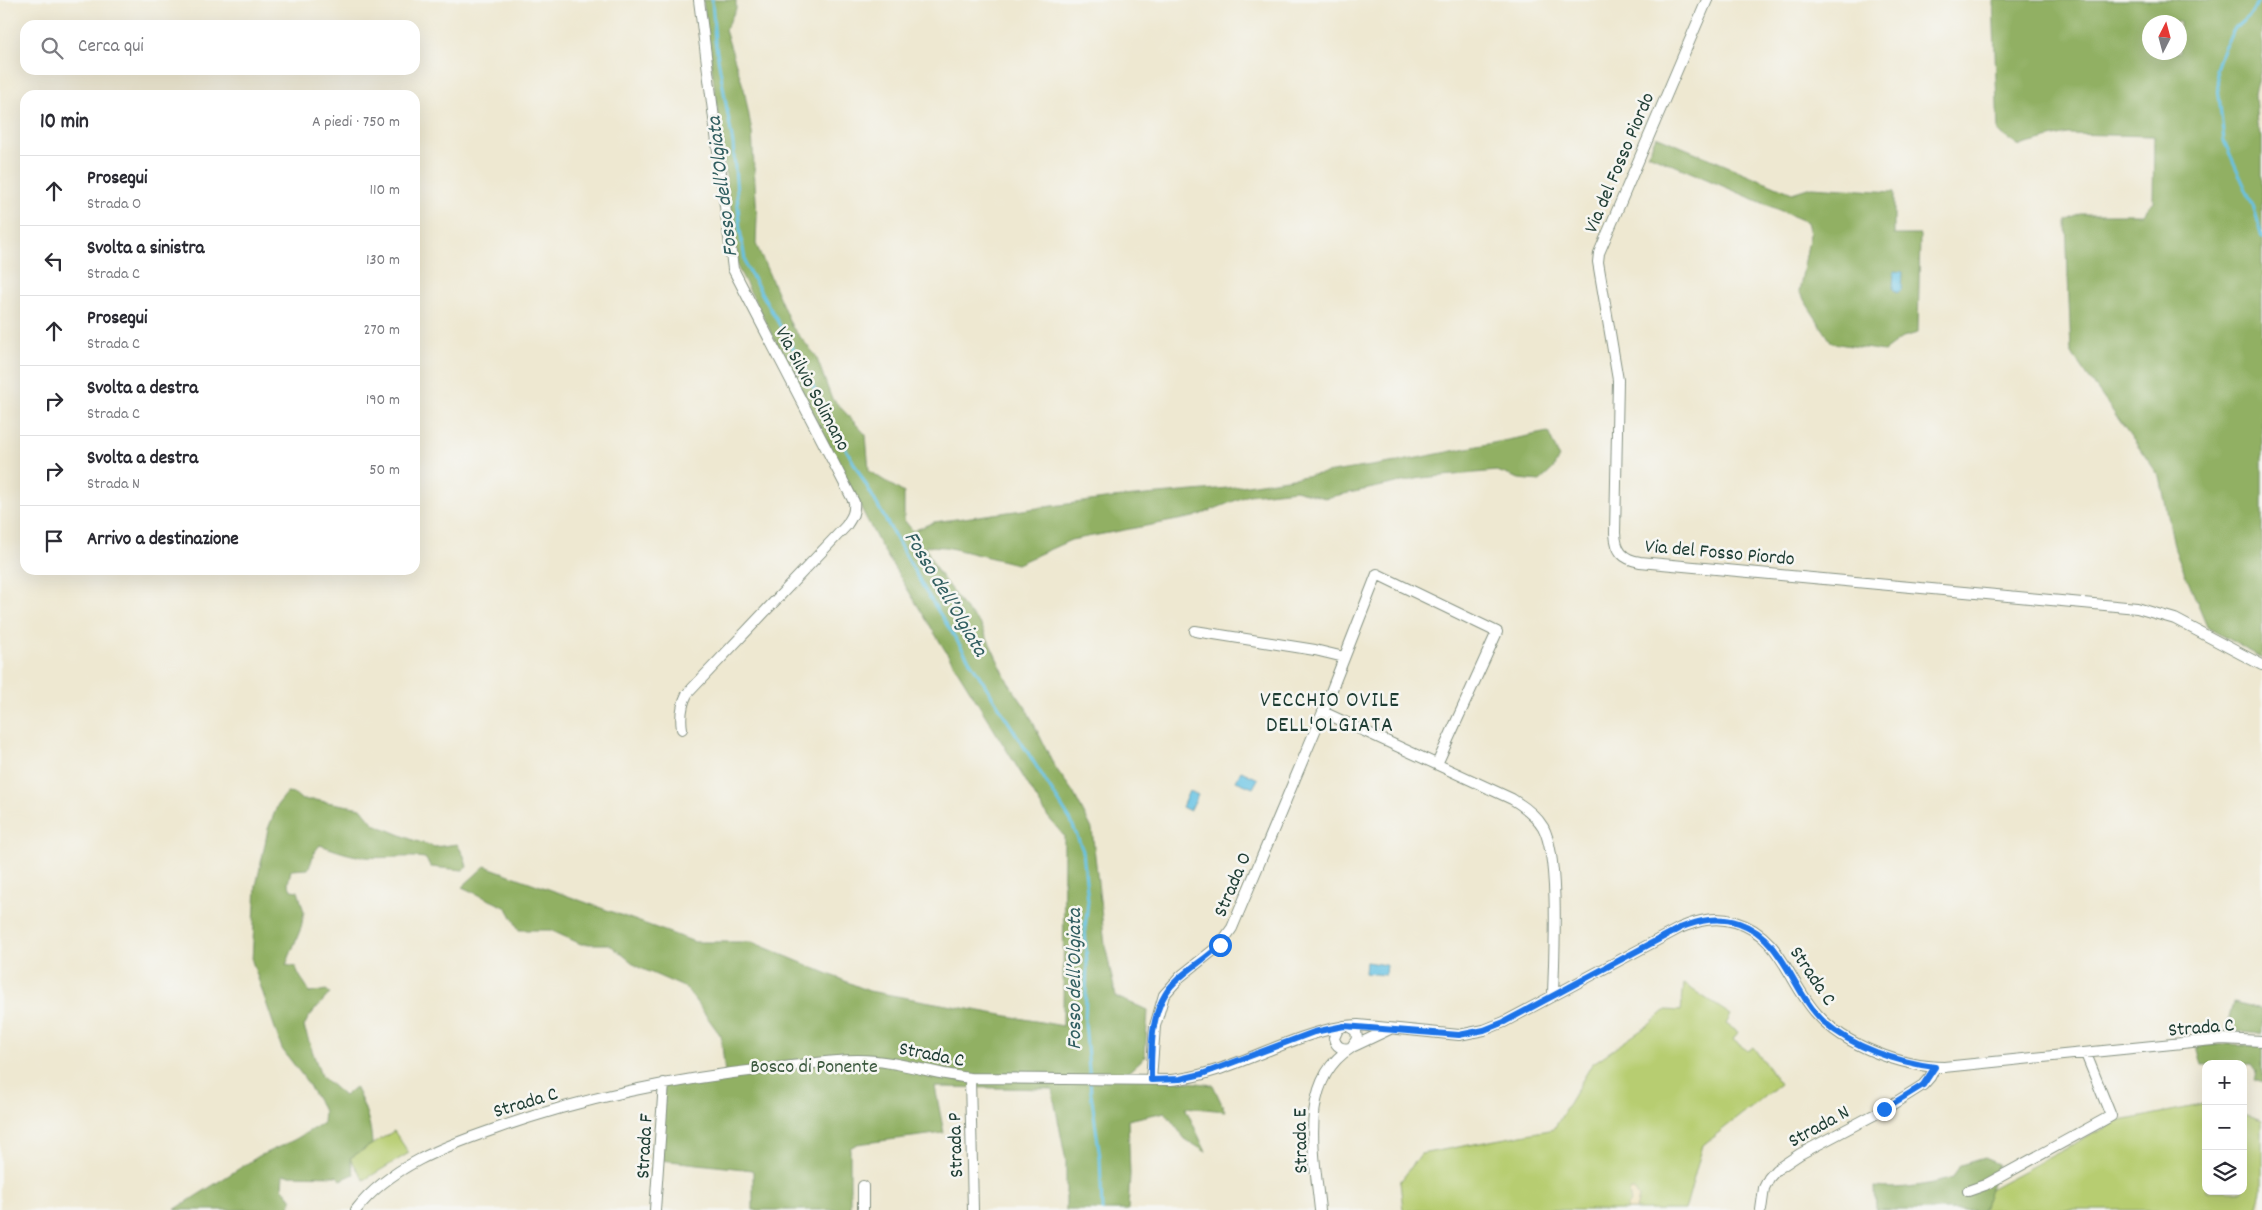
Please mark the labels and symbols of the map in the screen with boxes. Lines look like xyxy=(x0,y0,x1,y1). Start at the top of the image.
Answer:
north arrow xyxy=(2142,15,2187,60)
street label: Via del Fosso Piordo xyxy=(1579,88,1663,238)
water label: Fosso dell’Olgiata xyxy=(700,114,747,259)
street label: Via Silvio Solimano xyxy=(767,322,856,457)
water label: Fosso dell’Olgiata xyxy=(895,526,994,664)
street label: Via del Fosso Piordo xyxy=(1644,533,1796,574)
district label: VECCHIO OVILE DELL'OLGIATA xyxy=(1260,686,1400,742)
street label: Strada O xyxy=(1208,848,1260,922)
water label: Fosso dell’Olgiata xyxy=(1061,907,1091,1050)
route start xyxy=(1209,934,1232,957)
street label: Strada C xyxy=(1781,941,1842,1012)
street label: Strada C xyxy=(2167,1012,2236,1046)
street label: Strada C xyxy=(896,1036,967,1076)
park label: Bosco di Ponente xyxy=(750,1054,878,1082)
street label: Strada C xyxy=(490,1081,562,1127)
route end xyxy=(1873,1098,1896,1121)
street label: Strada N xyxy=(1784,1099,1855,1156)
street label: Strada E xyxy=(1287,1108,1317,1174)
street label: Strada P xyxy=(942,1112,972,1178)
street label: Strada F xyxy=(630,1113,662,1179)

